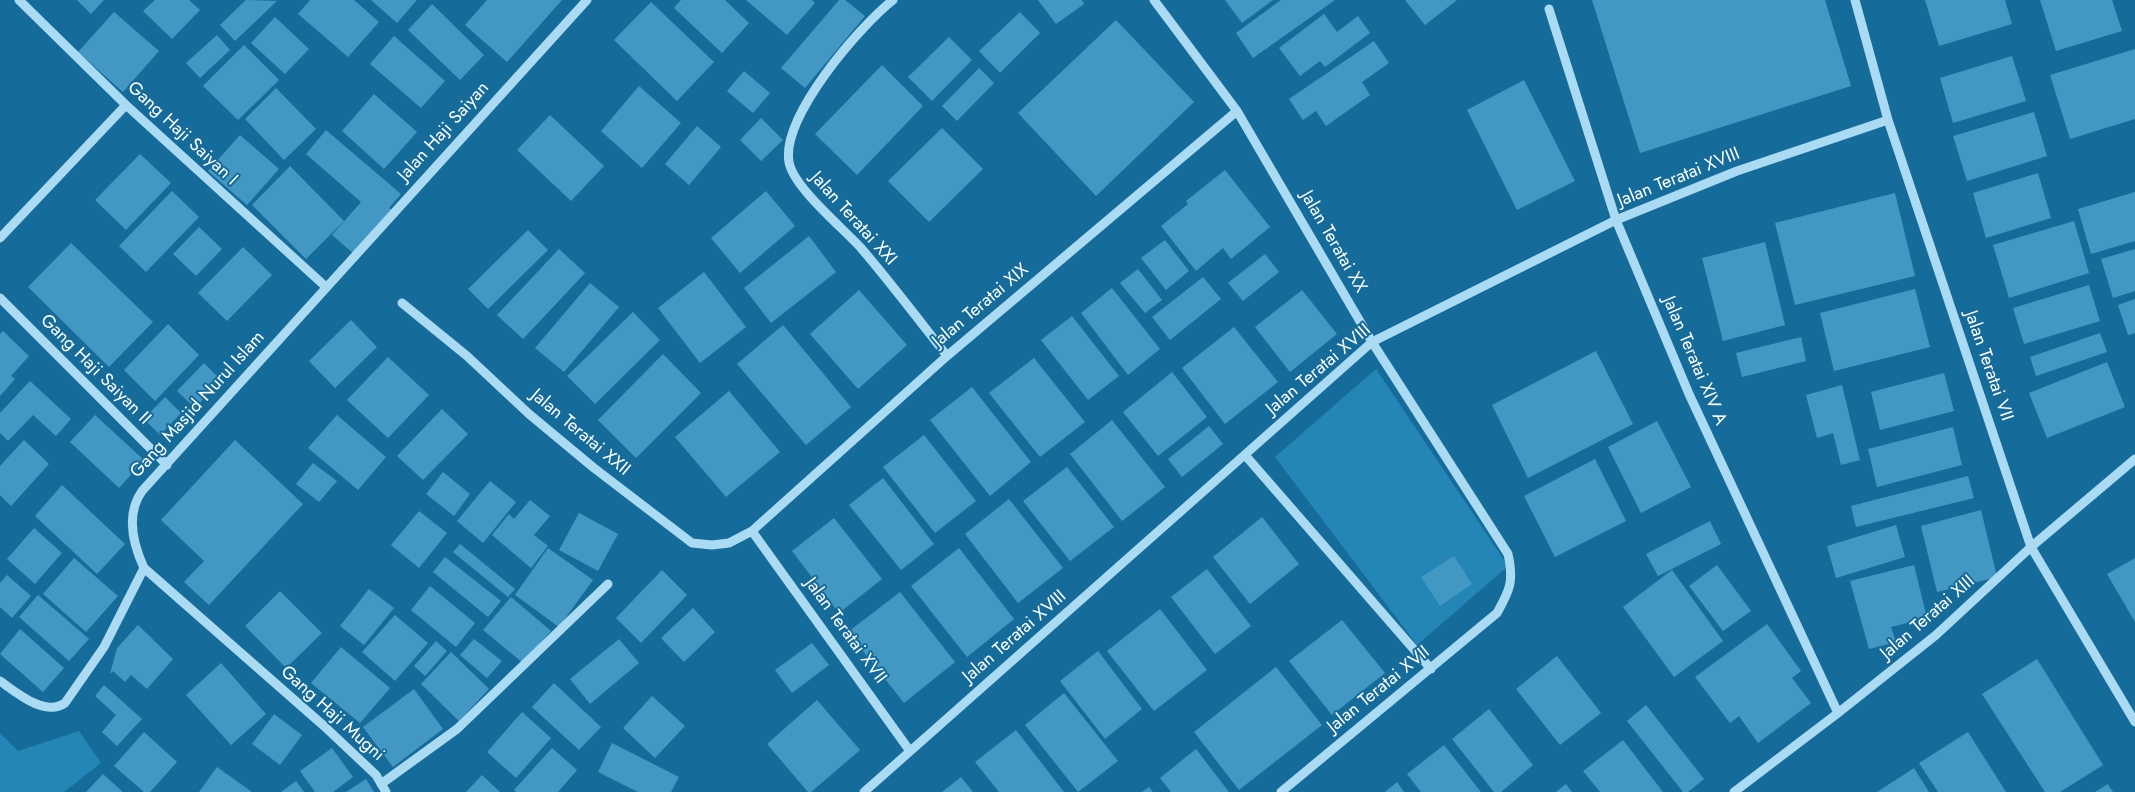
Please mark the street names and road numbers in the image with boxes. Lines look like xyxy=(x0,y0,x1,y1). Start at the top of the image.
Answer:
street label: Gang Haji Saiyan I xyxy=(122,77,242,191)
street label: Jalan Haji Saiyan xyxy=(394,78,494,186)
street label: Jalan Teratai XVIII xyxy=(1615,144,1743,212)
street label: Jalan Teratai XXI xyxy=(805,168,901,270)
street label: Jalan Teratai XX xyxy=(1295,187,1371,297)
street label: Jalan Teratai XIX xyxy=(929,260,1033,352)
street label: Jalan Teratai XIV A xyxy=(1657,293,1731,429)
street label: Jalan Teratai VII xyxy=(1959,308,2017,424)
street label: Gang Haji Saiyan II xyxy=(35,310,155,430)
street label: Jalan Teratai XVIII xyxy=(1262,320,1376,420)
street label: Gang Masjid Nurul Islam xyxy=(126,327,270,483)
street label: Jalan Teratai XXII xyxy=(526,385,634,481)
street label: Jalan Teratai XIII xyxy=(1877,571,1979,665)
street label: Jalan Teratai XVII xyxy=(799,574,891,688)
street label: Jalan Teratai XVIII xyxy=(959,586,1071,688)
street label: Jalan Teratai XVII xyxy=(1323,642,1435,738)
street label: Gang Haji Mugni xyxy=(276,662,388,766)

